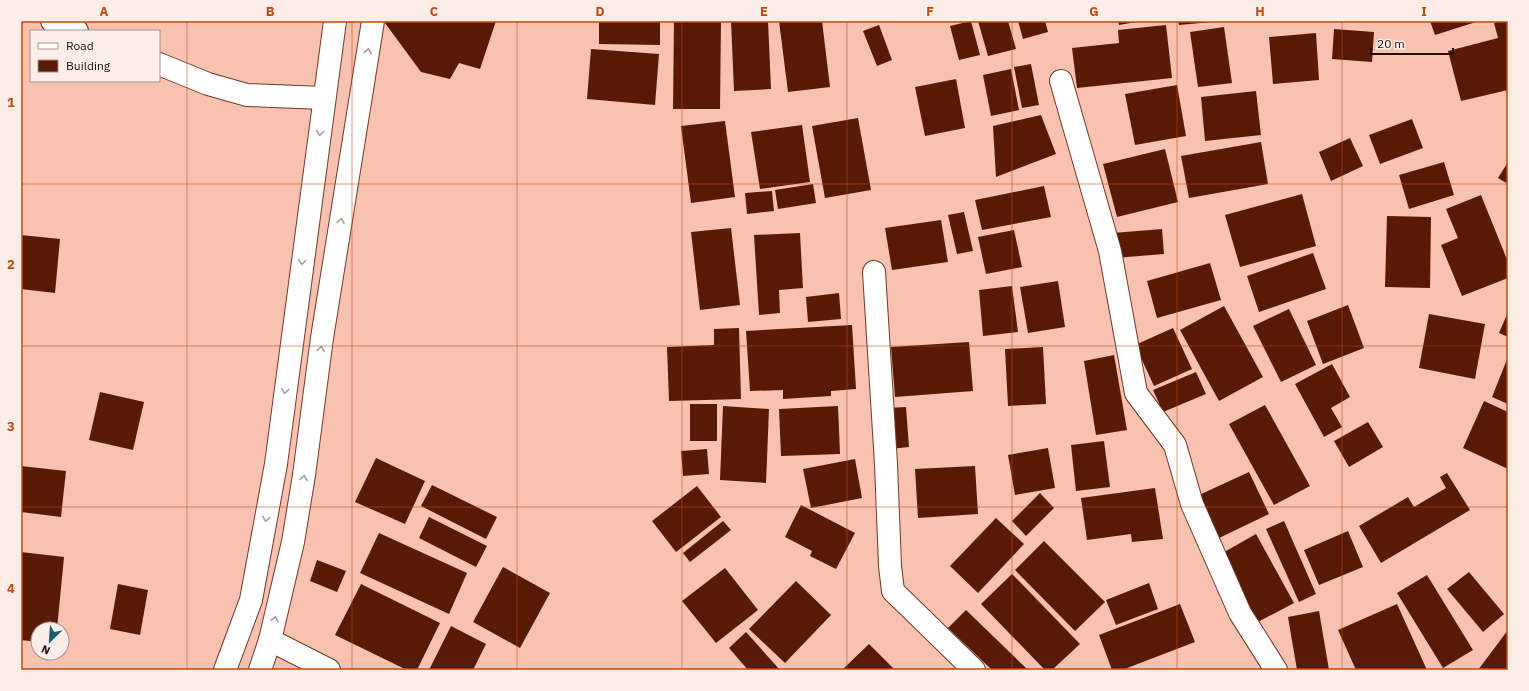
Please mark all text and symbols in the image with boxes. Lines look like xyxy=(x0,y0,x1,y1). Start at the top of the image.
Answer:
text: A xyxy=(100,3,109,20)
text: B xyxy=(266,3,275,20)
text: C xyxy=(430,3,439,20)
text: D xyxy=(595,3,605,20)
text: E xyxy=(760,3,768,20)
text: F xyxy=(926,3,934,20)
text: G xyxy=(1089,3,1099,20)
text: H xyxy=(1255,3,1265,20)
text: I xyxy=(1421,3,1427,20)
legend xyxy=(30,30,160,82)
scale bar xyxy=(1371,30,1453,56)
text: 20 m xyxy=(1377,36,1405,51)
text: Road xyxy=(66,38,94,53)
one-way arrow xyxy=(363,48,372,54)
text: Building xyxy=(66,58,111,73)
text: 1 xyxy=(7,94,15,111)
one-way arrow xyxy=(316,130,325,136)
one-way arrow xyxy=(336,218,345,224)
text: 2 xyxy=(7,256,15,273)
one-way arrow xyxy=(298,259,307,265)
one-way arrow xyxy=(316,346,325,352)
one-way arrow xyxy=(281,388,290,394)
text: 3 xyxy=(7,418,15,435)
one-way arrow xyxy=(299,475,308,481)
one-way arrow xyxy=(262,516,270,522)
text: 4 xyxy=(7,580,15,597)
one-way arrow xyxy=(270,616,278,622)
north arrow xyxy=(30,621,70,661)
text: N xyxy=(39,642,52,658)

